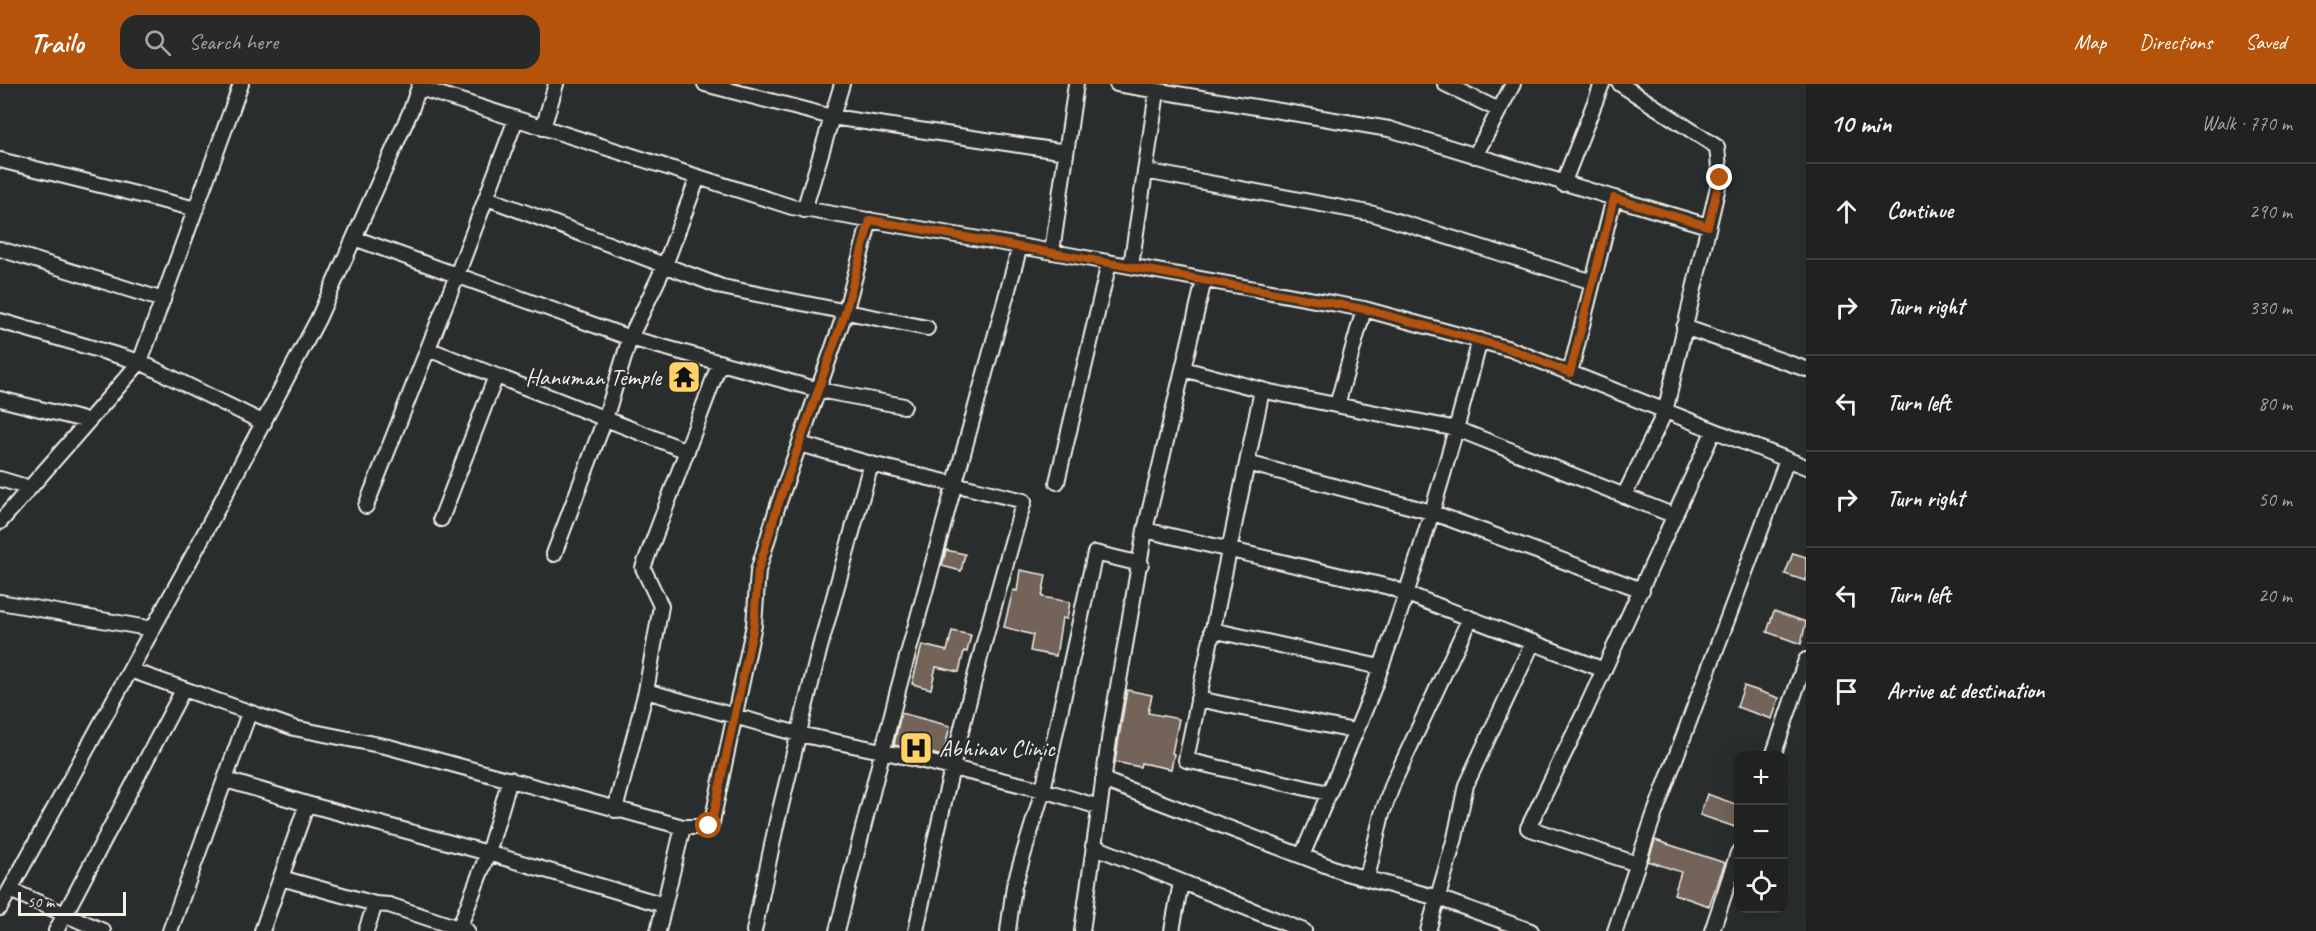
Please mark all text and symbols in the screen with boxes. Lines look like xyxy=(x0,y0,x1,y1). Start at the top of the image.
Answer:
search box xyxy=(120,15,540,69)
text: Trailo xyxy=(30,25,84,60)
icon: search xyxy=(141,26,174,59)
text: Search here xyxy=(189,28,278,56)
text: Map xyxy=(2074,29,2106,55)
text: Directions xyxy=(2139,29,2212,55)
text: Saved xyxy=(2245,29,2286,55)
text: 10 min xyxy=(1830,107,1892,140)
text: Walk · 770 m xyxy=(2202,111,2292,136)
route end xyxy=(1706,164,1732,190)
icon: ahead xyxy=(1830,195,1863,228)
text: Continue xyxy=(1887,197,1953,225)
text: 290 m xyxy=(2249,199,2292,224)
icon: right xyxy=(1830,291,1863,324)
text: Turn right xyxy=(1887,293,1964,321)
text: 330 m xyxy=(2249,295,2292,320)
temple icon: Hanuman Temple xyxy=(666,359,702,395)
place label: Hanuman Temple xyxy=(525,362,663,392)
icon: left xyxy=(1830,387,1863,420)
text: Turn left xyxy=(1887,389,1951,417)
text: 80 m xyxy=(2258,391,2292,416)
icon: right xyxy=(1830,483,1863,516)
text: Turn right xyxy=(1887,485,1964,513)
text: 50 m xyxy=(2258,487,2292,512)
icon: left xyxy=(1830,579,1863,612)
text: Turn left xyxy=(1887,581,1951,609)
text: 20 m xyxy=(2258,583,2292,608)
icon: arrive xyxy=(1830,675,1863,708)
text: Arrive at destination xyxy=(1887,677,2044,705)
hospital icon: Abhinav Clinic xyxy=(898,730,934,766)
place label: Abhinav Clinic xyxy=(939,733,1056,763)
map controls xyxy=(1734,751,1788,913)
button: + xyxy=(1734,751,1788,805)
button: − xyxy=(1734,805,1788,859)
route start xyxy=(695,812,721,838)
button: locate xyxy=(1734,859,1788,913)
scale bar xyxy=(18,889,126,916)
text: 50 m xyxy=(27,892,54,912)

